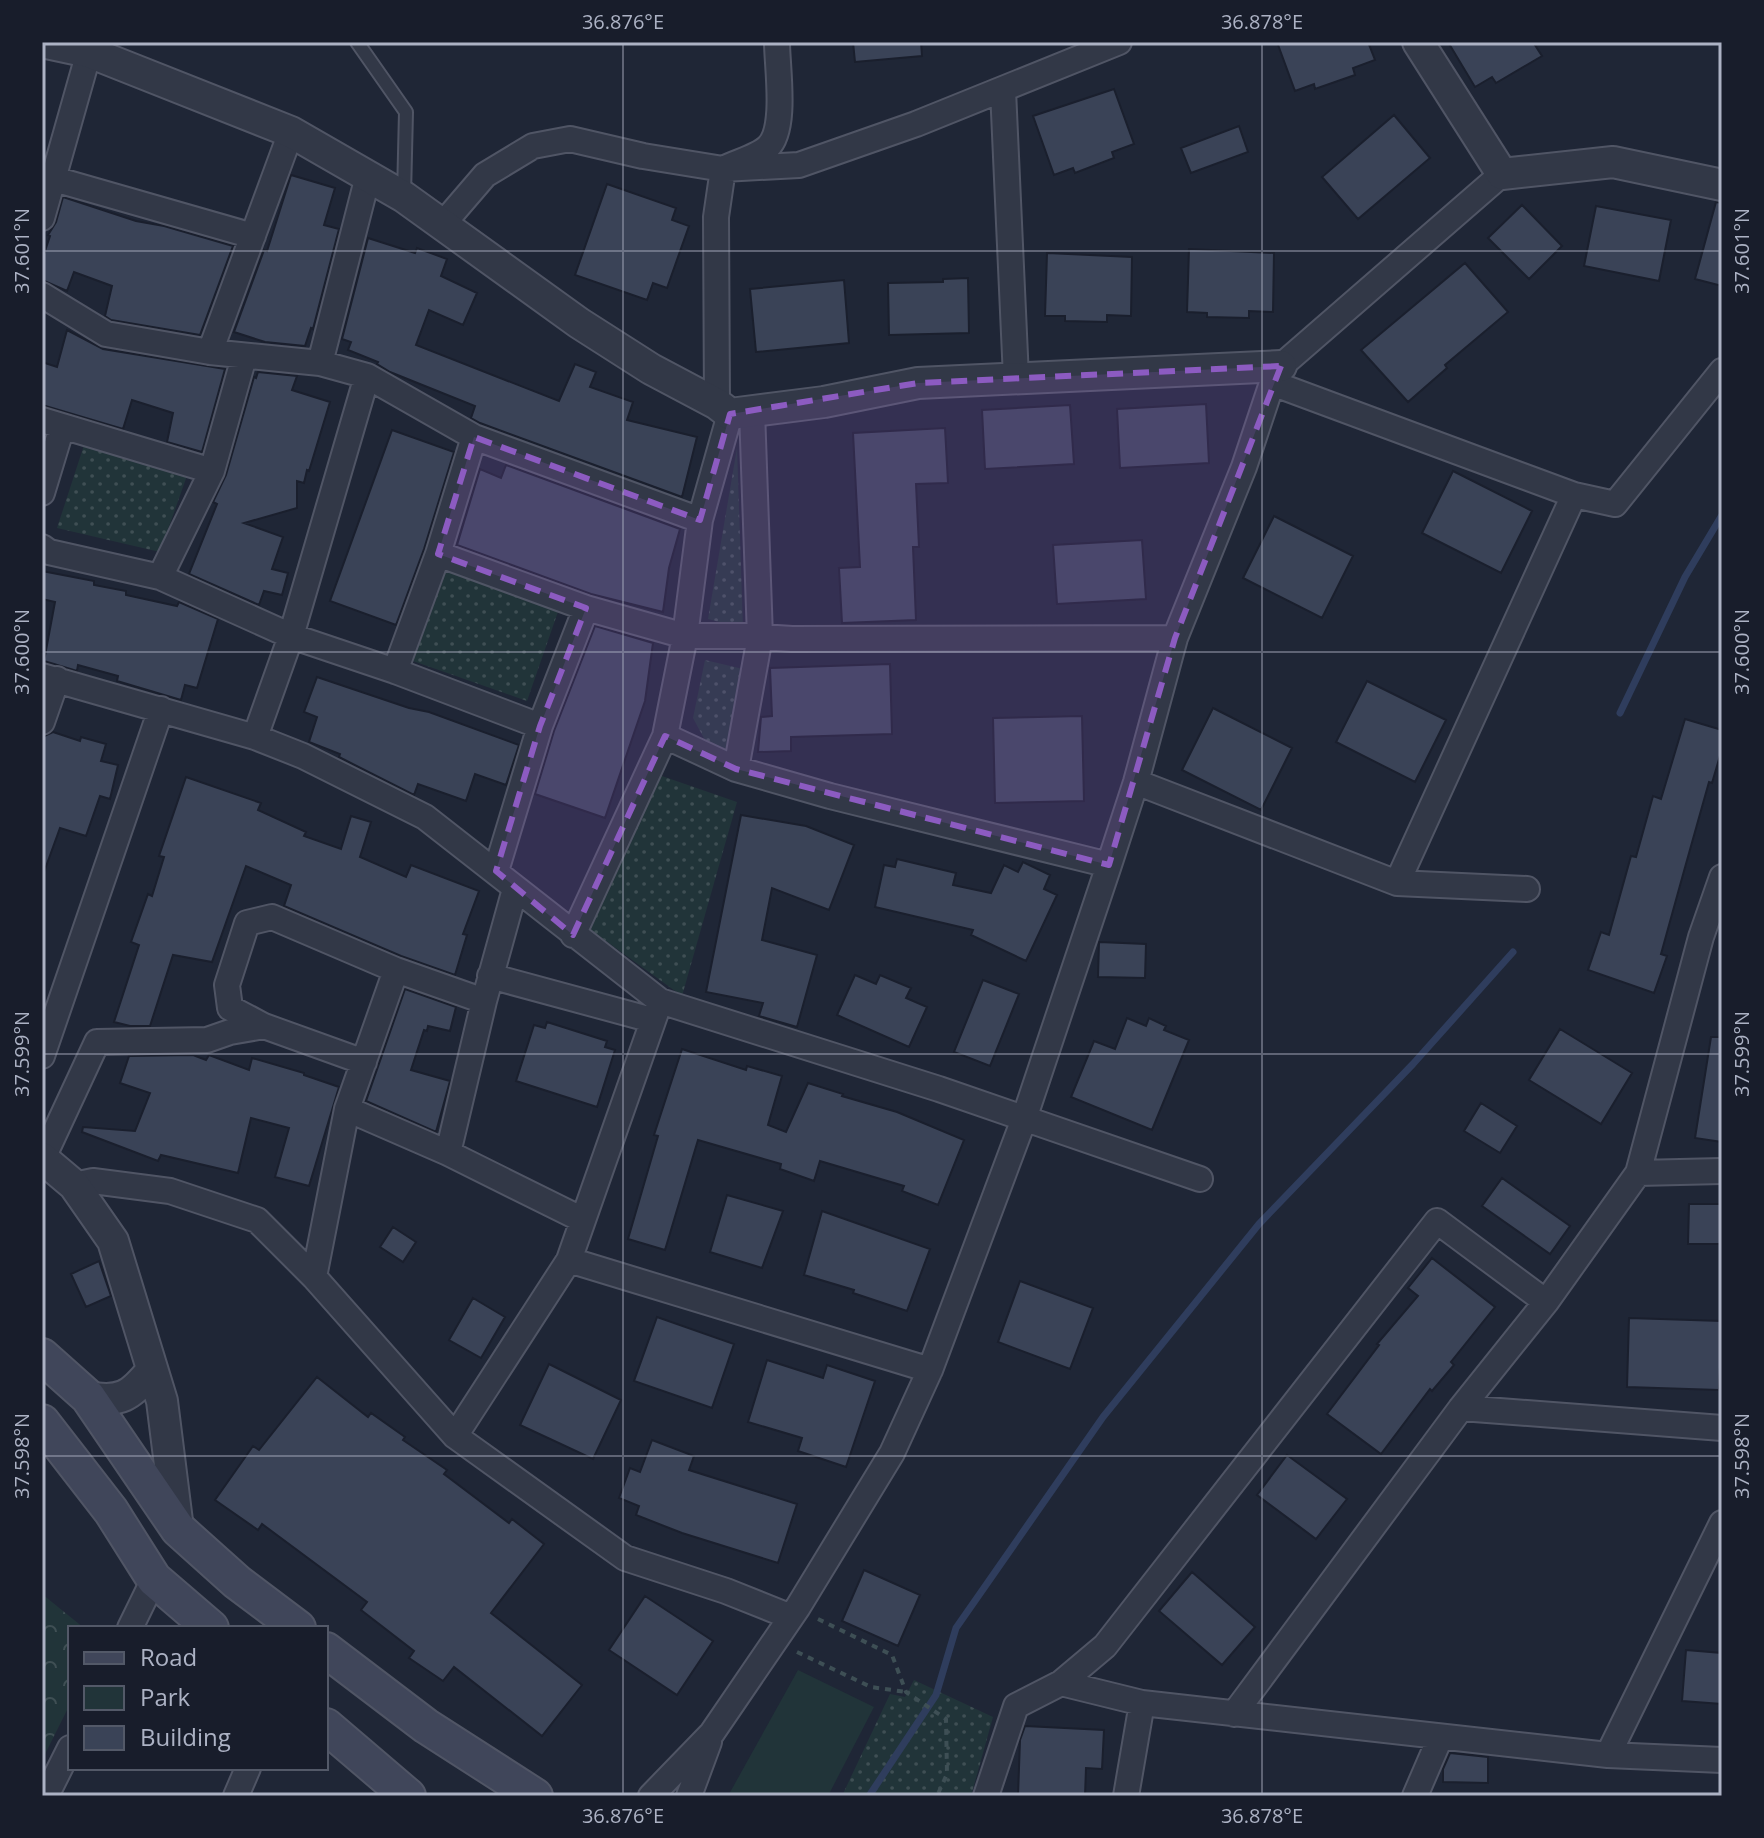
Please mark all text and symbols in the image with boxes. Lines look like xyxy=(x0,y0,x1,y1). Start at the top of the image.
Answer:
text: 36.876°E xyxy=(582,8,664,35)
text: 36.878°E xyxy=(1221,8,1303,35)
text: 37.601°N xyxy=(8,208,35,294)
text: 37.601°N xyxy=(1728,208,1755,294)
text: 37.600°N xyxy=(8,609,35,695)
text: 37.600°N xyxy=(1728,609,1755,695)
text: 37.599°N xyxy=(8,1011,35,1097)
text: 37.599°N xyxy=(1728,1011,1755,1097)
text: 37.598°N xyxy=(8,1413,35,1499)
text: 37.598°N xyxy=(1728,1413,1755,1499)
legend xyxy=(68,1626,328,1770)
text: Road xyxy=(140,1640,197,1673)
text: Park xyxy=(140,1680,191,1713)
text: Building xyxy=(140,1720,231,1753)
text: 36.876°E xyxy=(582,1802,664,1829)
text: 36.878°E xyxy=(1221,1802,1303,1829)

